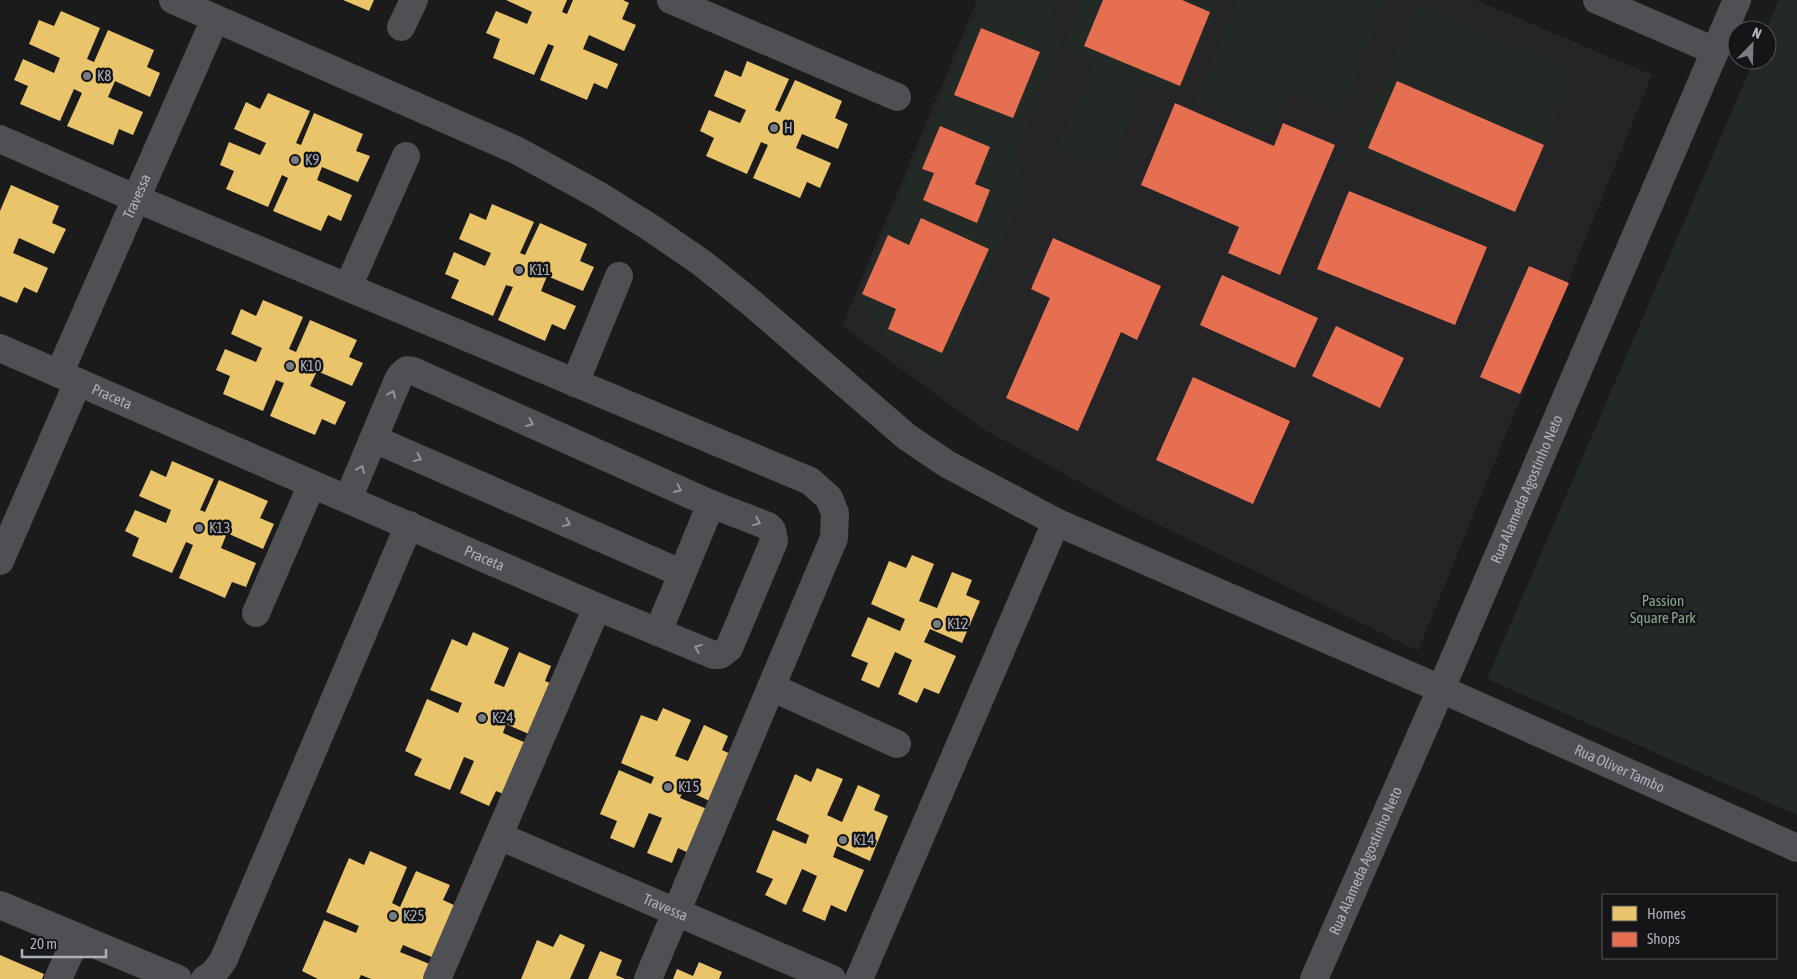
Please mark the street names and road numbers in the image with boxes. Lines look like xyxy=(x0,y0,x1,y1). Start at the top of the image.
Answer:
street label: Travessa xyxy=(119,171,154,221)
street label: Praceta xyxy=(89,380,135,413)
street label: Rua Alameda Agostinho Neto xyxy=(1487,412,1566,566)
street label: Praceta xyxy=(462,542,507,574)
street label: Rua Oliver Tambo xyxy=(1572,741,1667,796)
street label: Rua Alameda Agostinho Neto xyxy=(1325,784,1405,937)
street label: Travessa xyxy=(640,890,691,924)

